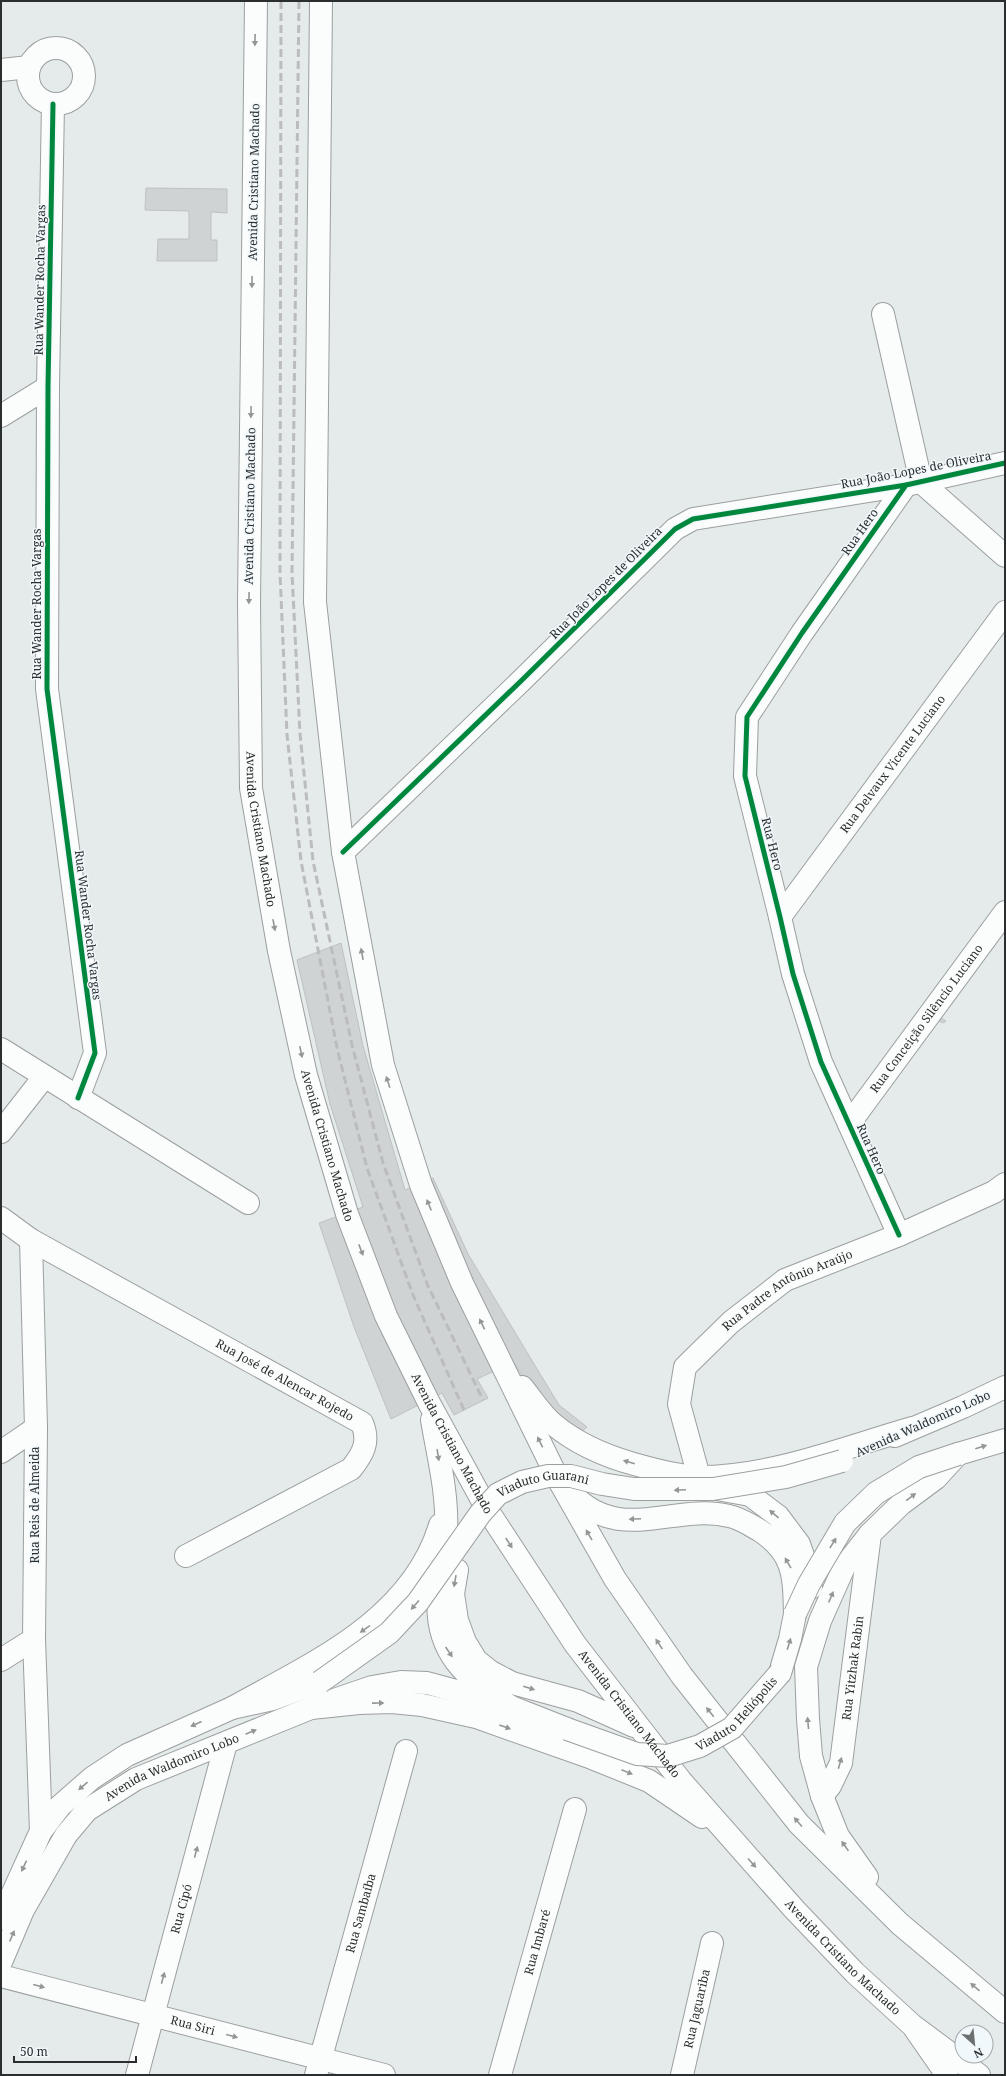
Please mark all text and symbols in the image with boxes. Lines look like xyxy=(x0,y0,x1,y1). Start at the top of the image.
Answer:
one-way arrow xyxy=(252,34,258,47)
street label: Avenida Cristiano Machado xyxy=(244,103,263,261)
street label: Rua Wander Rocha Vargas xyxy=(30,204,49,356)
one-way arrow xyxy=(249,276,255,289)
one-way arrow xyxy=(248,406,254,419)
street label: Avenida Cristiano Machado xyxy=(240,427,259,585)
street label: Rua João Lopes de Oliveira xyxy=(839,447,993,492)
street label: Rua Hero xyxy=(837,505,882,559)
street label: Rua João Lopes de Oliveira xyxy=(546,522,666,643)
street label: Rua Wander Rocha Vargas xyxy=(28,529,45,679)
one-way arrow xyxy=(246,592,252,605)
street label: Rua Delvaux Vicente Luciano xyxy=(836,691,949,836)
street label: Avenida Cristiano Machado xyxy=(243,751,280,908)
street label: Rua Hero xyxy=(758,816,787,872)
street label: Rua Wander Rocha Vargas xyxy=(71,849,106,1001)
one-way arrow xyxy=(271,919,277,931)
street label: Rua Conceição Silêncio Luciano xyxy=(866,940,987,1096)
one-way arrow xyxy=(359,948,365,961)
one-way arrow xyxy=(298,1046,304,1059)
street label: Avenida Cristiano Machado xyxy=(297,1068,358,1224)
one-way arrow xyxy=(385,1075,391,1087)
street label: Rua Hero xyxy=(853,1121,890,1177)
one-way arrow xyxy=(426,1198,432,1210)
one-way arrow xyxy=(358,1245,364,1257)
street label: Rua Padre Antônio Araújo xyxy=(718,1245,855,1334)
one-way arrow xyxy=(479,1318,485,1330)
street label: Rua José de Alencar Rojedo xyxy=(213,1335,357,1425)
street label: Avenida Cristiano Machado xyxy=(408,1370,497,1517)
street label: Avenida Waldomiro Lobo xyxy=(853,1386,993,1461)
one-way arrow xyxy=(537,1437,543,1448)
one-way arrow xyxy=(976,1444,988,1450)
street label: Rua Reis de Almeida xyxy=(26,1446,43,1563)
one-way arrow xyxy=(435,1449,441,1461)
one-way arrow xyxy=(622,1459,634,1465)
street label: Viaduto Guarani xyxy=(494,1466,591,1501)
one-way arrow xyxy=(673,1487,686,1493)
one-way arrow xyxy=(905,1493,916,1501)
one-way arrow xyxy=(769,1509,780,1518)
one-way arrow xyxy=(629,1516,641,1523)
one-way arrow xyxy=(586,1529,593,1541)
one-way arrow xyxy=(505,1538,513,1549)
one-way arrow xyxy=(829,1538,837,1548)
one-way arrow xyxy=(785,1557,792,1569)
one-way arrow xyxy=(452,1575,458,1587)
one-way arrow xyxy=(828,1591,834,1603)
one-way arrow xyxy=(410,1600,419,1611)
street label: Rua Yitzhak Rabin xyxy=(837,1614,868,1721)
one-way arrow xyxy=(360,1625,370,1633)
one-way arrow xyxy=(786,1637,792,1649)
one-way arrow xyxy=(656,1638,663,1650)
one-way arrow xyxy=(445,1646,453,1657)
street label: Avenida Cristiano Machado xyxy=(575,1646,685,1781)
street label: Viaduto Heliópolis xyxy=(692,1673,781,1755)
one-way arrow xyxy=(523,1685,535,1691)
one-way arrow xyxy=(372,1699,384,1706)
one-way arrow xyxy=(705,1707,714,1718)
one-way arrow xyxy=(805,1717,812,1729)
one-way arrow xyxy=(191,1721,202,1727)
one-way arrow xyxy=(499,1725,511,1731)
street label: Avenida Waldomiro Lobo xyxy=(101,1729,241,1805)
one-way arrow xyxy=(246,1729,258,1735)
one-way arrow xyxy=(837,1756,843,1768)
one-way arrow xyxy=(621,1769,633,1775)
one-way arrow xyxy=(78,1781,87,1790)
one-way arrow xyxy=(794,1818,803,1827)
one-way arrow xyxy=(841,1841,849,1851)
one-way arrow xyxy=(194,1846,200,1858)
one-way arrow xyxy=(747,1858,757,1868)
one-way arrow xyxy=(21,1860,27,1872)
street label: Rua Sambaíba xyxy=(341,1871,380,1955)
street label: Rua Cipó xyxy=(166,1882,196,1936)
street label: Avenida Cristiano Machado xyxy=(781,1895,905,2019)
street label: Rua Imbaré xyxy=(520,1907,554,1977)
one-way arrow xyxy=(9,1930,15,1942)
street label: Rua Jaguariba xyxy=(679,1967,714,2050)
one-way arrow xyxy=(161,1971,167,1984)
one-way arrow xyxy=(970,1982,980,1991)
one-way arrow xyxy=(33,1983,45,1989)
street label: Rua Siri xyxy=(169,2011,217,2039)
north arrow xyxy=(954,2024,994,2064)
one-way arrow xyxy=(227,2033,239,2039)
scale bar xyxy=(14,2038,136,2064)
text: 50 m xyxy=(20,2043,48,2060)
text: N xyxy=(971,2045,986,2062)

